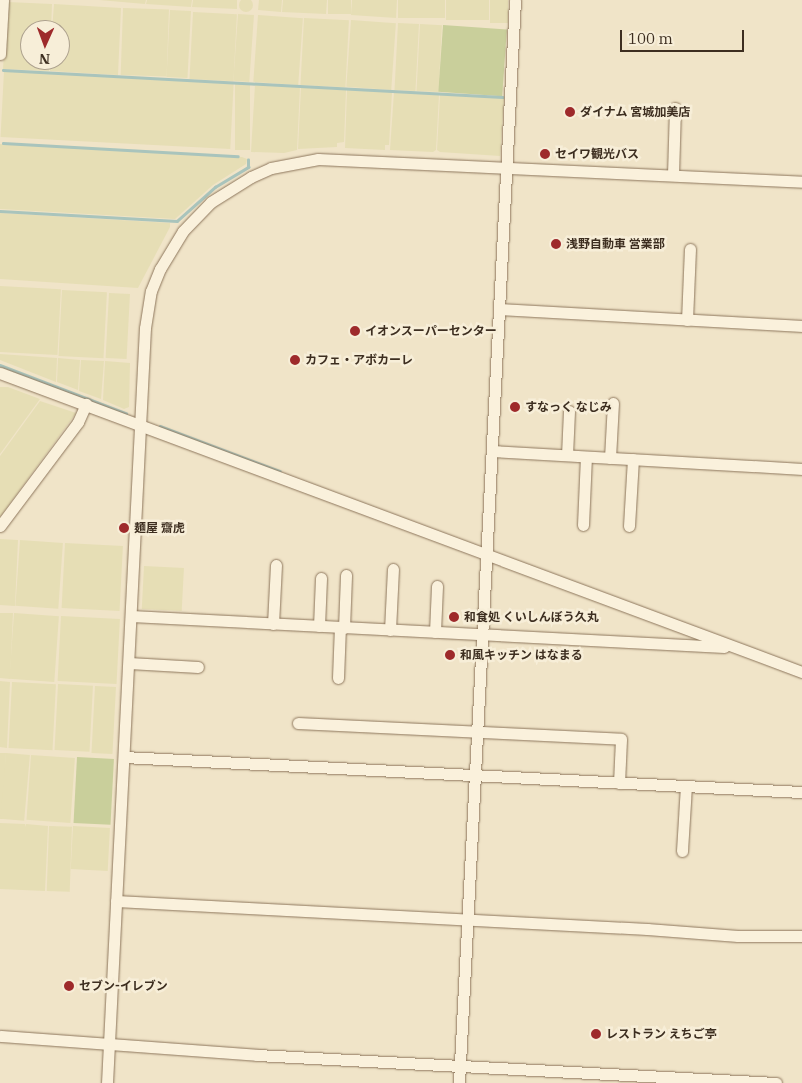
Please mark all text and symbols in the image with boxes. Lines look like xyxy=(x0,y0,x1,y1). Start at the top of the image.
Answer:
north arrow xyxy=(20,20,70,70)
scale bar xyxy=(622,20,746,52)
text: 100 m xyxy=(628,29,673,48)
text: N xyxy=(39,50,50,68)
place label: ダイナム 宮城加美店 xyxy=(580,105,691,119)
marker: ダイナム 宮城加美店 xyxy=(564,106,576,118)
place label: セイワ観光バス xyxy=(555,147,639,161)
marker: セイワ観光バス xyxy=(539,148,551,160)
place label: 浅野自動車 営業部 xyxy=(566,237,665,251)
marker: 浅野自動車 営業部 xyxy=(550,238,562,250)
place label: イオンスーパーセンター xyxy=(365,324,497,338)
marker: イオンスーパーセンター xyxy=(349,325,361,337)
place label: カフェ・アボカーレ xyxy=(305,353,413,367)
marker: カフェ・アボカーレ xyxy=(289,354,301,366)
place label: すなっく なじみ xyxy=(525,400,612,414)
marker: すなっく なじみ xyxy=(509,401,521,413)
place label: 麺屋 齋虎 xyxy=(134,521,185,535)
marker: 麺屋 齋虎 xyxy=(118,522,130,534)
place label: 和食処 くいしんぼう久丸 xyxy=(464,610,599,624)
marker: 和食処 くいしんぼう久丸 xyxy=(448,611,460,623)
place label: 和風キッチン はなまる xyxy=(460,648,583,662)
marker: 和風キッチン はなまる xyxy=(444,649,456,661)
place label: セブン-イレブン xyxy=(79,979,168,993)
marker: セブン-イレブン xyxy=(63,980,75,992)
place label: レストラン えちご亭 xyxy=(606,1027,717,1041)
marker: レストラン えちご亭 xyxy=(590,1028,602,1040)

